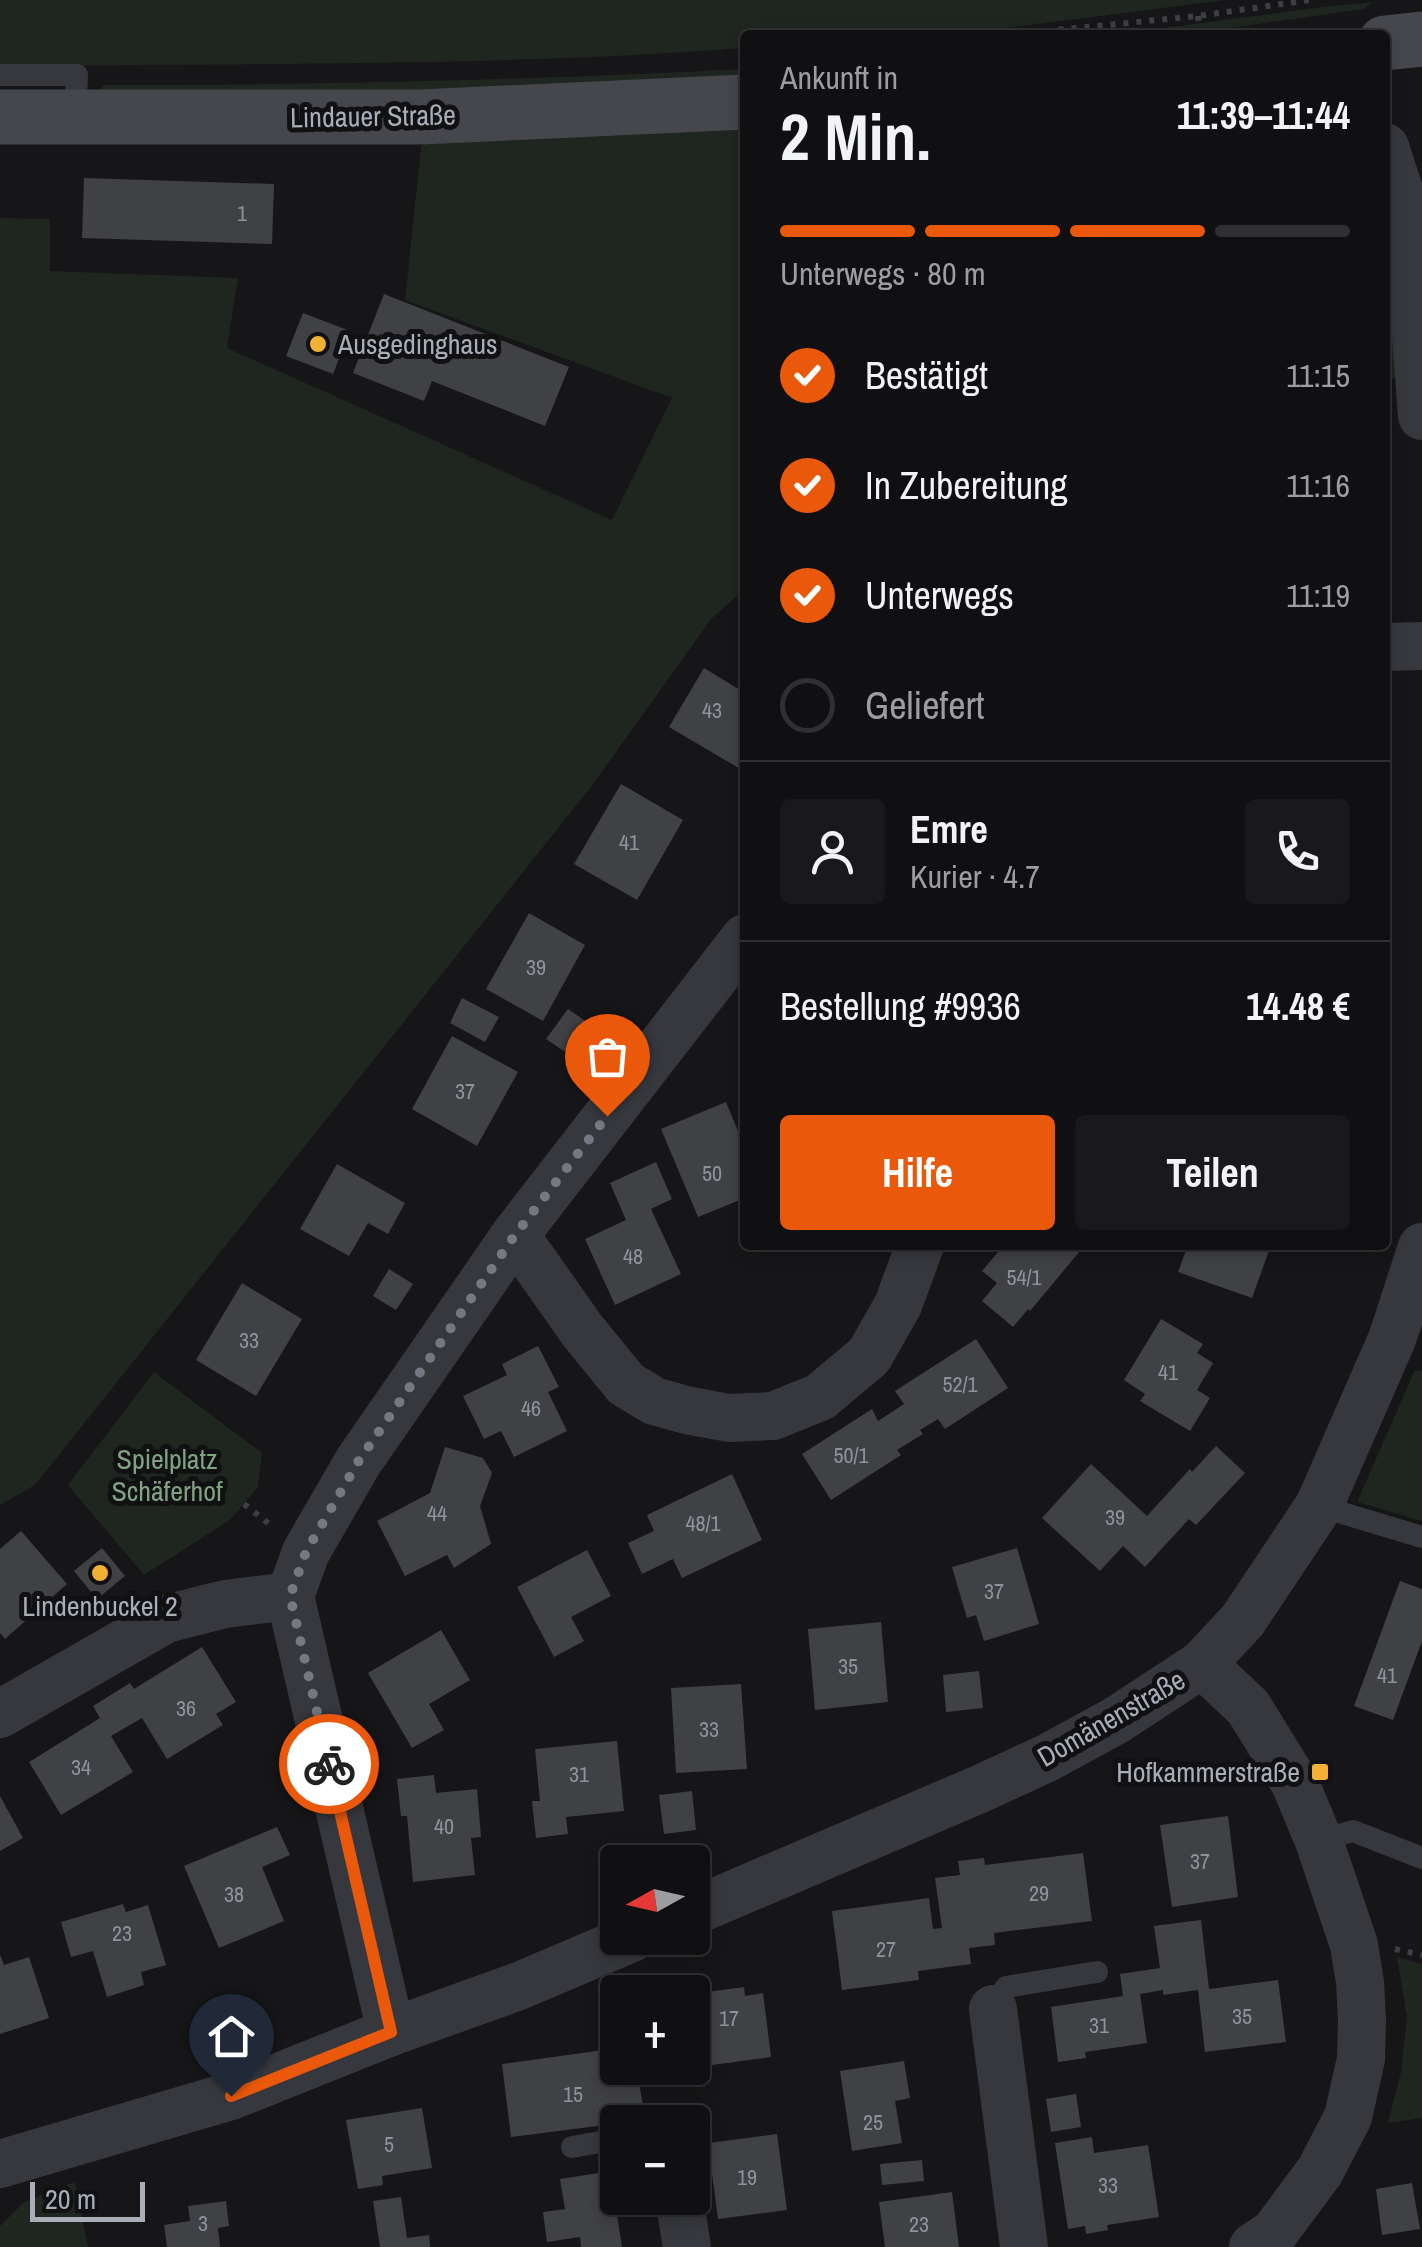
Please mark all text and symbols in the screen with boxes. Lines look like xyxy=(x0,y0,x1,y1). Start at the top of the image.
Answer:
text: Ankunft in xyxy=(780,56,898,99)
text: 11:39–11:44 xyxy=(1177,90,1350,141)
text: 2 Min. xyxy=(780,93,931,180)
street label: Lindauer Straße xyxy=(290,96,456,136)
house number: 1 xyxy=(237,198,247,228)
text: Unterwegs · 80 m xyxy=(780,252,986,295)
place label: Ausgedinghaus xyxy=(337,325,498,363)
marker: Ausgedinghaus xyxy=(307,333,329,355)
icon: check xyxy=(780,348,835,403)
text: Bestätigt xyxy=(865,350,988,401)
text: 11:15 xyxy=(1286,354,1350,397)
icon: check xyxy=(780,458,835,513)
text: In Zubereitung xyxy=(865,460,1068,511)
text: 11:16 xyxy=(1286,464,1350,507)
icon: check xyxy=(780,568,835,623)
text: Unterwegs xyxy=(865,570,1014,621)
text: 11:19 xyxy=(1286,574,1350,617)
text: Geliefert xyxy=(865,680,985,731)
house number: 43 xyxy=(702,695,722,725)
button: person xyxy=(780,799,885,904)
button: phone xyxy=(1245,799,1350,904)
text: Emre xyxy=(910,804,988,855)
house number: 41 xyxy=(619,827,639,857)
text: Kurier · 4.7 xyxy=(910,855,1040,898)
house number: 39 xyxy=(526,952,546,982)
text: Bestellung #9936 xyxy=(780,981,1021,1032)
text: 14.48 € xyxy=(1246,981,1350,1032)
pin xyxy=(565,1014,650,1117)
icon: bag xyxy=(580,1029,635,1084)
house number: 37 xyxy=(455,1076,475,1106)
button: Hilfe xyxy=(780,1115,1055,1230)
button: Teilen xyxy=(1075,1115,1350,1230)
house number: 50 xyxy=(702,1158,722,1188)
house number: 48 xyxy=(623,1241,643,1271)
house number: 54/1 xyxy=(1006,1262,1042,1292)
house number: 33 xyxy=(239,1325,259,1355)
house number: 41 xyxy=(1158,1357,1178,1387)
house number: 52/1 xyxy=(942,1369,978,1399)
house number: 46 xyxy=(521,1393,541,1423)
park label: Spielplatz Schäferhof xyxy=(111,1440,223,1510)
house number: 50/1 xyxy=(833,1440,869,1470)
house number: 44 xyxy=(427,1498,447,1528)
house number: 39 xyxy=(1105,1502,1125,1532)
house number: 48/1 xyxy=(685,1508,721,1538)
marker: Lindenbuckel 2 xyxy=(89,1562,111,1584)
house number: 37 xyxy=(984,1576,1004,1606)
place label: Lindenbuckel 2 xyxy=(22,1587,178,1625)
house number: 35 xyxy=(838,1651,858,1681)
street label: Domänenstraße xyxy=(1030,1660,1192,1776)
house number: 41 xyxy=(1377,1660,1397,1690)
house number: 36 xyxy=(176,1693,196,1723)
courier xyxy=(279,1714,379,1814)
house number: 33 xyxy=(699,1714,719,1744)
icon: bike xyxy=(302,1737,357,1792)
house number: 34 xyxy=(71,1752,91,1782)
place label: Hofkammerstraße xyxy=(1116,1753,1300,1791)
house number: 31 xyxy=(569,1759,589,1789)
marker: Hofkammerstraße xyxy=(1309,1761,1331,1783)
house number: 40 xyxy=(434,1811,454,1841)
north arrow xyxy=(600,1845,710,1955)
map controls xyxy=(600,1845,710,2215)
house number: 37 xyxy=(1190,1846,1210,1876)
house number: 29 xyxy=(1029,1878,1049,1908)
house number: 38 xyxy=(224,1879,244,1909)
house number: 23 xyxy=(112,1918,132,1948)
house number: 27 xyxy=(876,1934,896,1964)
button: + xyxy=(600,1975,710,2085)
pin xyxy=(189,1994,274,2097)
house number: 35 xyxy=(1232,2001,1252,2031)
house number: 17 xyxy=(719,2003,739,2033)
icon: home xyxy=(204,2009,259,2064)
house number: 31 xyxy=(1089,2010,1109,2040)
house number: 15 xyxy=(563,2079,583,2109)
button: − xyxy=(600,2105,710,2215)
house number: 25 xyxy=(863,2107,883,2137)
house number: 5 xyxy=(384,2129,394,2159)
house number: 19 xyxy=(737,2162,757,2192)
house number: 33 xyxy=(1098,2170,1118,2200)
scale bar xyxy=(30,2177,145,2222)
text: 20 m xyxy=(45,2180,96,2218)
house number: 3 xyxy=(198,2208,208,2238)
house number: 23 xyxy=(909,2209,929,2239)

